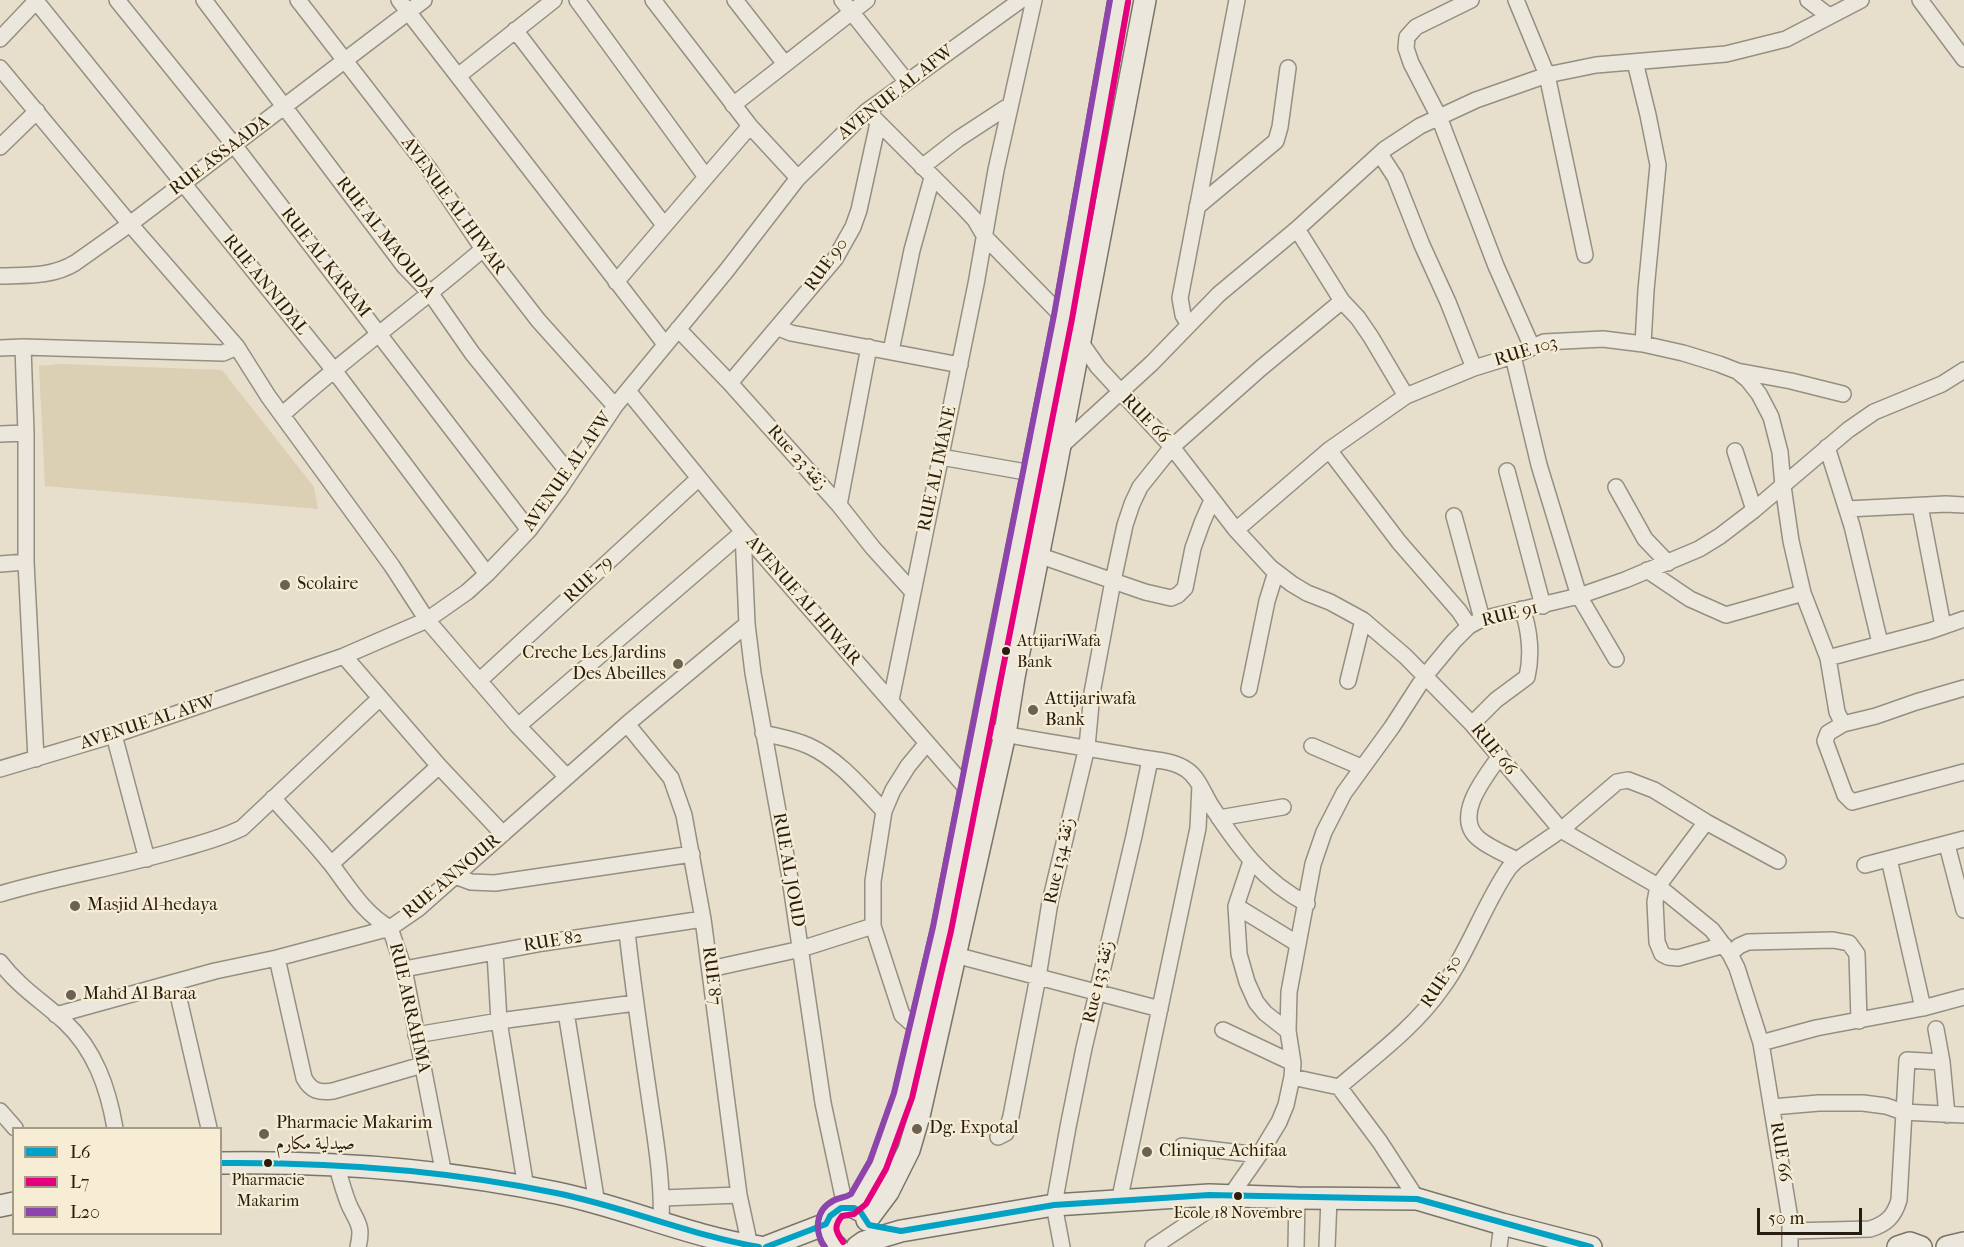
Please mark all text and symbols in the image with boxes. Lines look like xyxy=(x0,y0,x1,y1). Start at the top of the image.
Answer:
street label: AVENUE AL AFW xyxy=(834,41,958,145)
street label: RUE ASSAADA xyxy=(166,111,274,201)
street label: AVENUE AL HIWAR xyxy=(396,133,510,279)
street label: RUE AL MAOUDA xyxy=(331,173,439,303)
street label: RUE AL KARAM xyxy=(275,204,375,322)
street label: RUE ANNIDAL xyxy=(218,230,312,340)
street label: RUE 90 xyxy=(800,234,854,296)
street label: RUE 103 xyxy=(1492,332,1560,372)
street label: RUE 66 xyxy=(1116,390,1174,448)
street label: RUE AL IMANE xyxy=(914,404,962,534)
street label: AVENUE AL AFW xyxy=(519,408,617,536)
street label: Rue 23 زنقة xyxy=(762,421,832,495)
street label: AVENUE AL HIWAR xyxy=(741,532,865,670)
street label: RUE 79 xyxy=(560,552,618,608)
place label: Scolaire xyxy=(297,574,358,596)
marker: Scolaire xyxy=(278,578,292,592)
street label: RUE 91 xyxy=(1480,598,1540,632)
place label: AttijariWafa Bank xyxy=(1017,632,1101,670)
place label: Creche Les Jardins Des Abeilles xyxy=(522,643,666,686)
marker: AttijariWafa Bank xyxy=(1000,645,1012,657)
marker: Creche Les Jardins Des Abeilles xyxy=(671,657,685,671)
place label: Attijariwafa Bank xyxy=(1045,689,1136,732)
street label: AVENUE AL AFW xyxy=(78,691,218,755)
marker: Attijariwafa Bank xyxy=(1026,703,1040,717)
street label: RUE 66 xyxy=(1465,720,1521,780)
street label: RUE AL JOUD xyxy=(767,811,809,929)
street label: Rue 134 زنقة xyxy=(1040,816,1080,906)
street label: RUE ANNOUR xyxy=(399,830,505,924)
place label: Masjid Al-hedaya xyxy=(87,895,218,917)
marker: Masjid Al-hedaya xyxy=(68,899,82,913)
street label: RUE 82 xyxy=(522,927,584,957)
street label: Rue 133 زنقة xyxy=(1079,938,1119,1026)
street label: RUE ARRAHMA xyxy=(384,941,434,1075)
street label: RUE 87 xyxy=(697,945,725,1007)
street label: RUE 50 xyxy=(1417,952,1467,1012)
place label: Mahd Al Baraa xyxy=(83,984,196,1006)
marker: Mahd Al Baraa xyxy=(64,988,78,1002)
place label: Pharmacie Makarim صيدلية مكارم xyxy=(276,1113,432,1156)
place label: Dg. Expotal xyxy=(929,1118,1019,1140)
street label: RUE 66 xyxy=(1765,1120,1795,1184)
marker: Dg. Expotal xyxy=(910,1122,924,1136)
legend xyxy=(12,1127,222,1235)
marker: Pharmacie Makarim صيدلية مكارم xyxy=(257,1127,271,1141)
place label: Clinique Achifaa xyxy=(1159,1141,1287,1163)
text: L6 xyxy=(70,1142,91,1163)
marker: Clinique Achifaa xyxy=(1140,1145,1154,1159)
marker: Pharmacie Makarim xyxy=(262,1157,274,1169)
place label: Pharmacie Makarim xyxy=(231,1171,305,1209)
text: L7 xyxy=(70,1172,90,1193)
marker: Ecole 18 Novembre xyxy=(1232,1190,1244,1202)
scale bar xyxy=(1760,1196,1865,1234)
text: L20 xyxy=(70,1202,100,1223)
place label: Ecole 18 Novembre xyxy=(1173,1204,1303,1224)
text: 50 m xyxy=(1768,1208,1804,1229)

